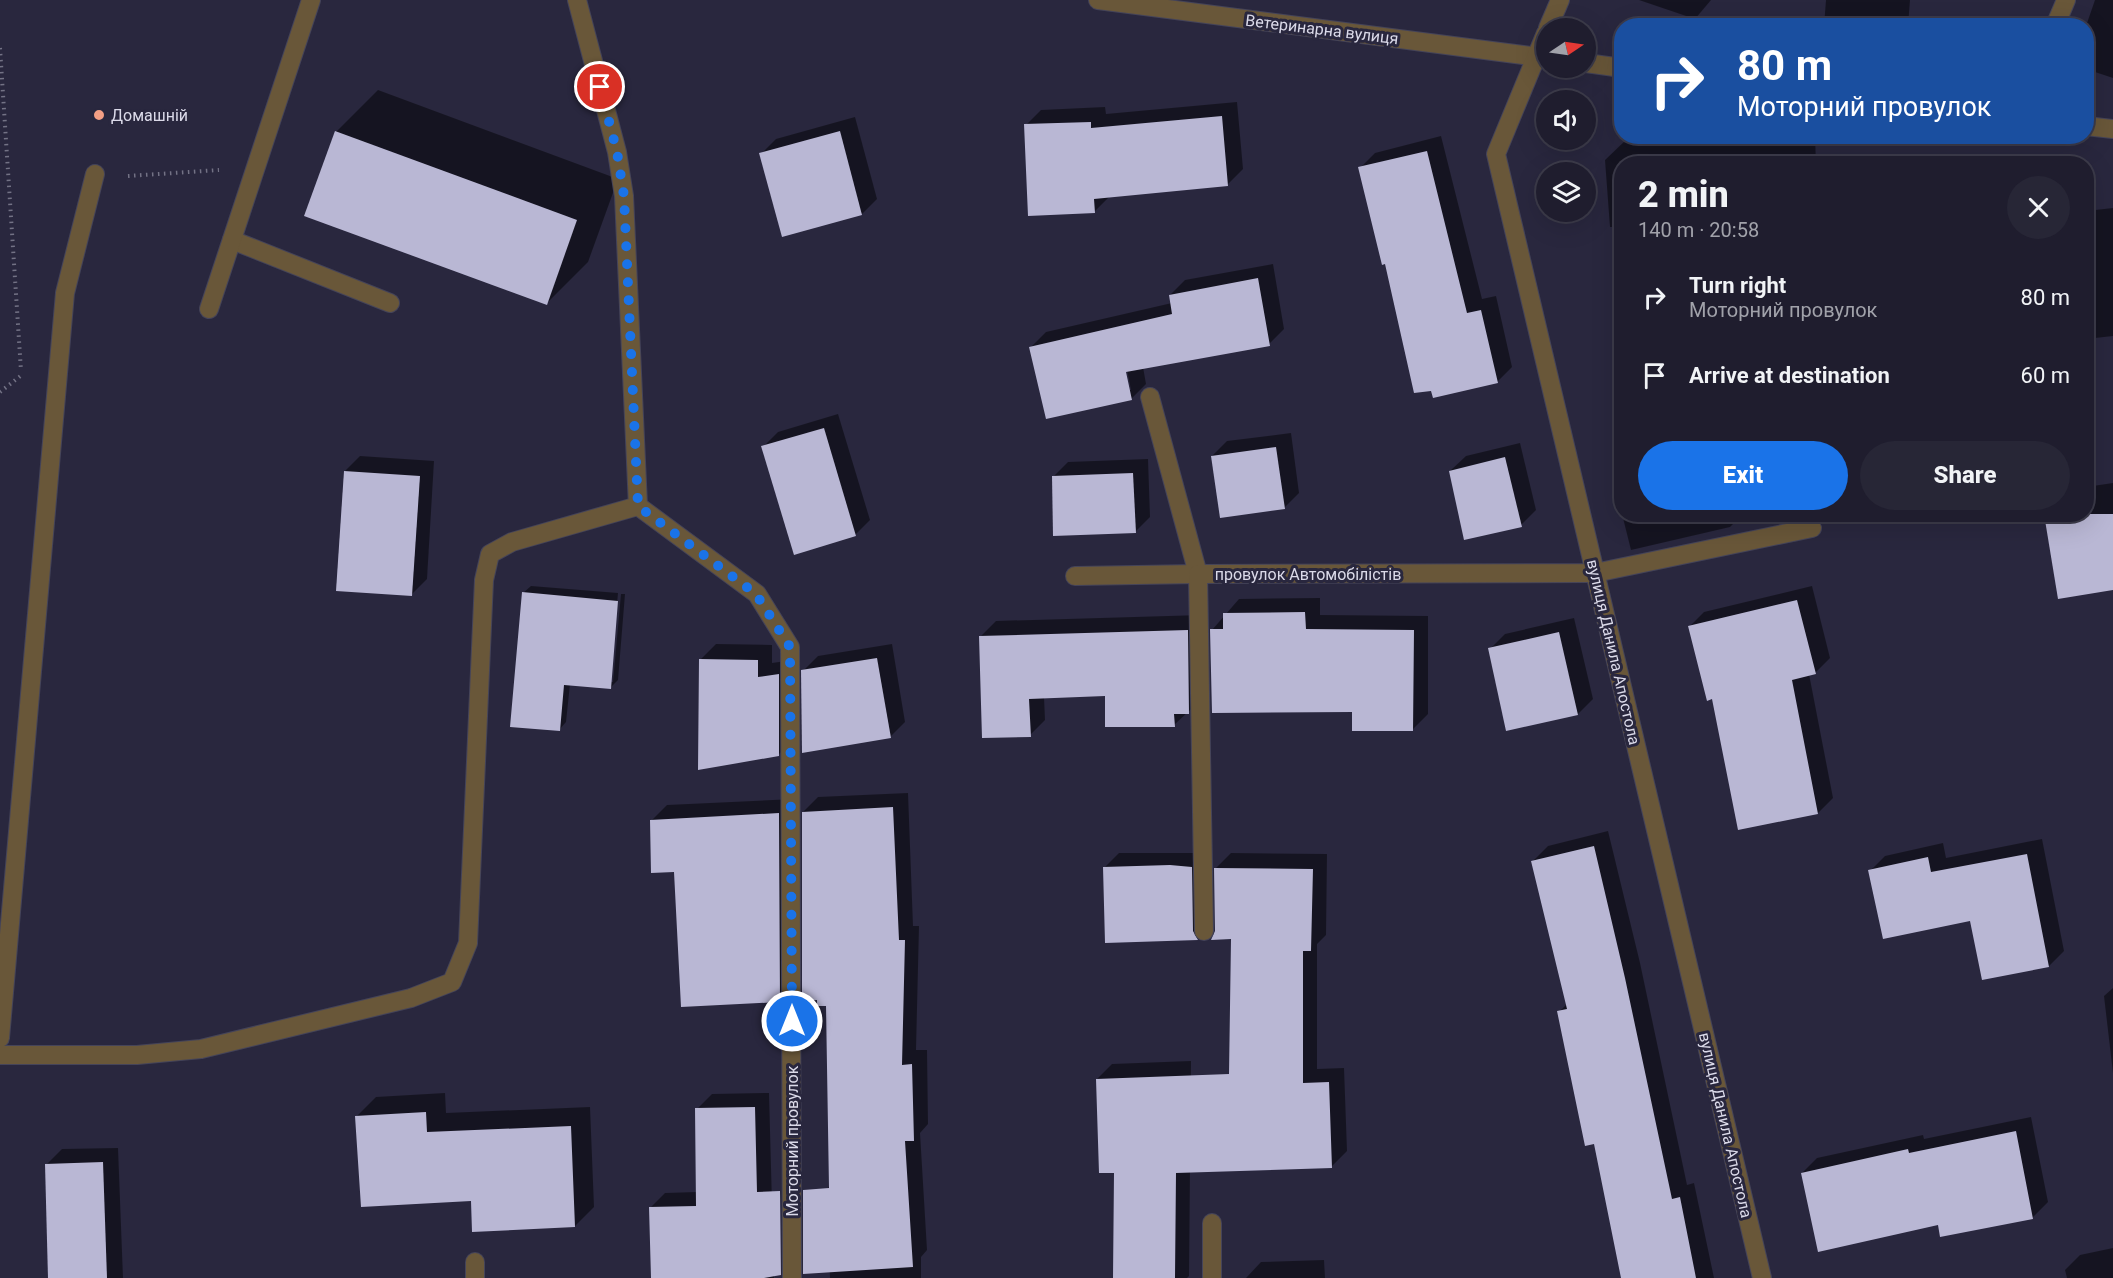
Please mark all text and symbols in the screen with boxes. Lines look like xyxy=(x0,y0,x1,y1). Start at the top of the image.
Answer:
street label: Ветеринарна вулиця xyxy=(1244,11,1400,48)
north arrow xyxy=(1536,18,1596,78)
map controls xyxy=(1536,18,1596,222)
text: 80 m xyxy=(1737,41,1832,90)
icon: right xyxy=(1638,42,1716,120)
pin xyxy=(574,61,625,112)
icon: arrive xyxy=(583,70,616,103)
button: sound xyxy=(1536,90,1596,150)
text: Моторний провулок xyxy=(1737,91,1991,123)
place label: Домашній xyxy=(111,106,188,125)
marker: Домашній xyxy=(92,108,106,122)
button: layers xyxy=(1536,162,1596,222)
text: 2 min xyxy=(1638,174,1729,216)
button: close xyxy=(2007,176,2070,239)
text: 140 m · 20:58 xyxy=(1638,218,1759,242)
text: Turn right xyxy=(1689,273,1786,298)
icon: right xyxy=(1638,281,1671,314)
text: 80 m xyxy=(2021,285,2070,310)
text: Моторний провулок xyxy=(1689,298,1877,322)
icon: arrive xyxy=(1638,359,1671,392)
text: Arrive at destination xyxy=(1689,363,1890,388)
text: 60 m xyxy=(2021,363,2070,388)
button: Exit xyxy=(1638,441,1848,510)
button: Share xyxy=(1860,441,2070,510)
street label: вулиця Данила Апостола xyxy=(1583,558,1644,747)
street label: провулок Автомобілістів xyxy=(1215,565,1401,584)
position arrow xyxy=(760,989,824,1053)
street label: вулиця Данила Апостола xyxy=(1695,1031,1756,1220)
street label: Моторний провулок xyxy=(783,1065,802,1216)

